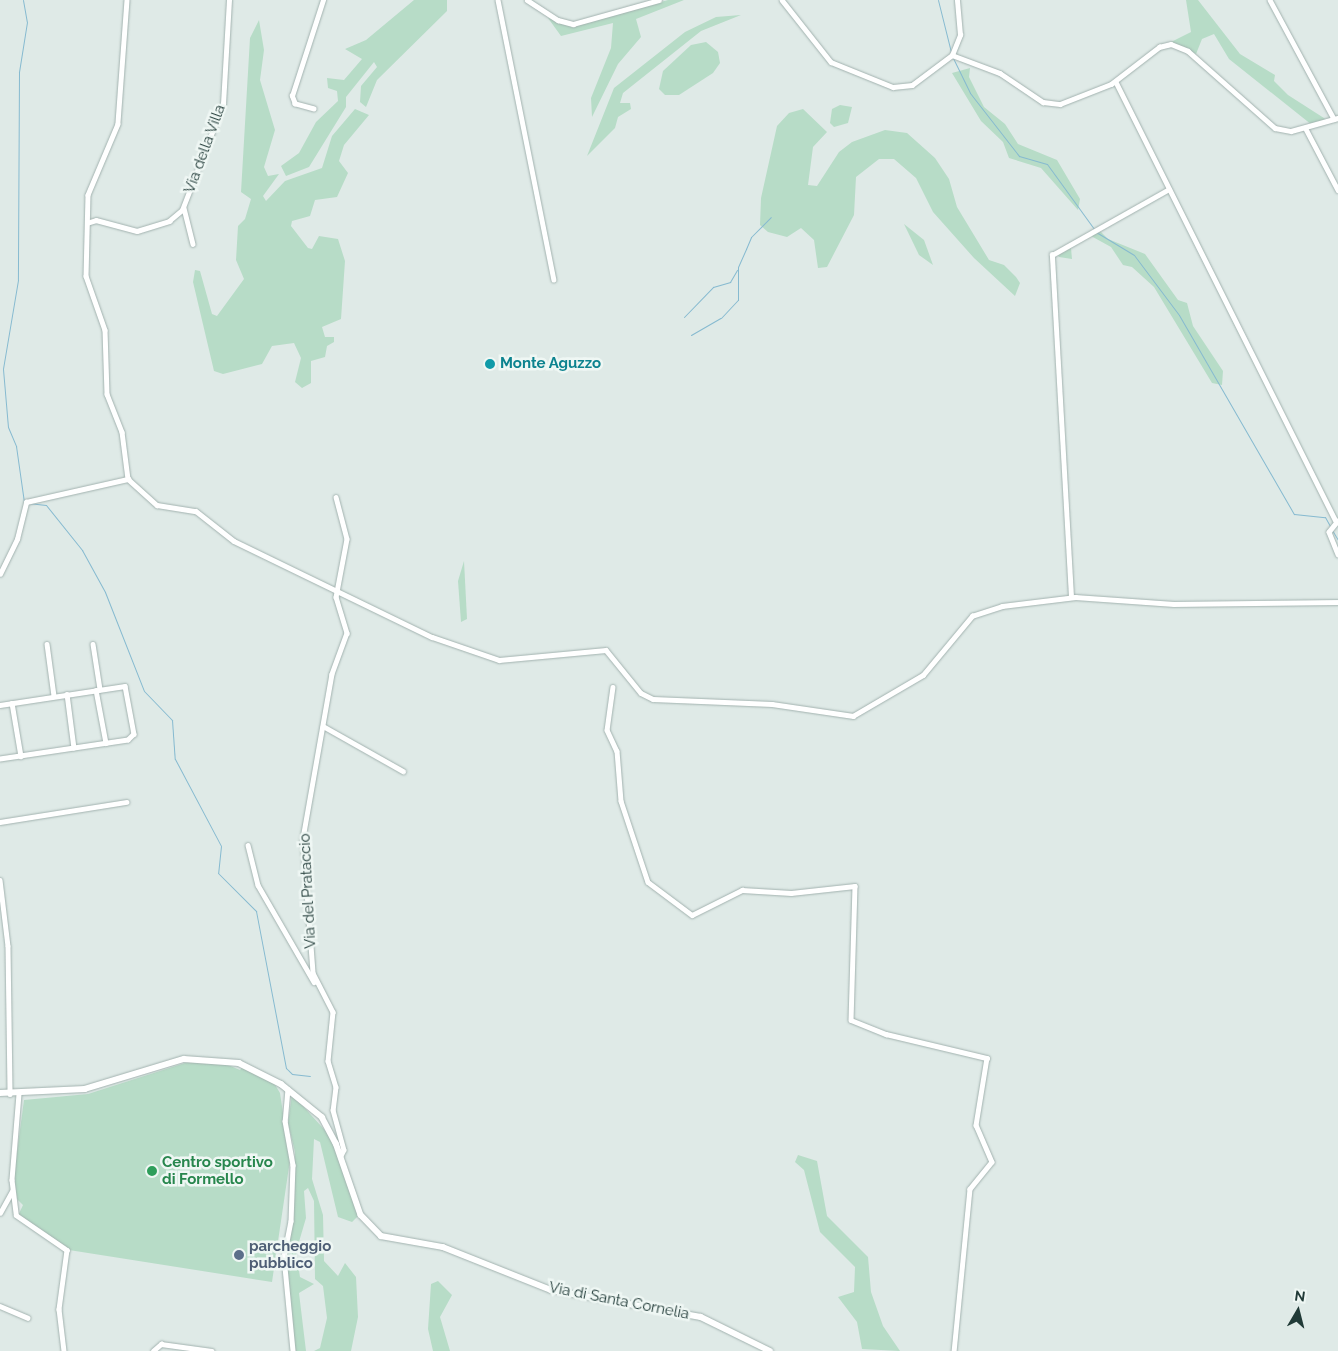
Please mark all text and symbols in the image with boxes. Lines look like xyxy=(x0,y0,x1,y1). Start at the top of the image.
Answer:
street label: Via della Villa xyxy=(181,102,229,196)
place label: Monte Aguzzo xyxy=(500,355,602,373)
marker: Monte Aguzzo xyxy=(484,358,496,370)
street label: Via del Prataccio xyxy=(296,833,320,949)
place label: Centro sportivo di Formello xyxy=(162,1153,273,1188)
marker: Centro sportivo di Formello xyxy=(146,1165,158,1177)
place label: parcheggio pubblico xyxy=(249,1237,331,1272)
marker: parcheggio pubblico xyxy=(233,1249,245,1261)
street label: Via di Santa Cornelia xyxy=(547,1279,691,1323)
north arrow xyxy=(1273,1286,1323,1336)
text: N xyxy=(1294,1287,1306,1305)

